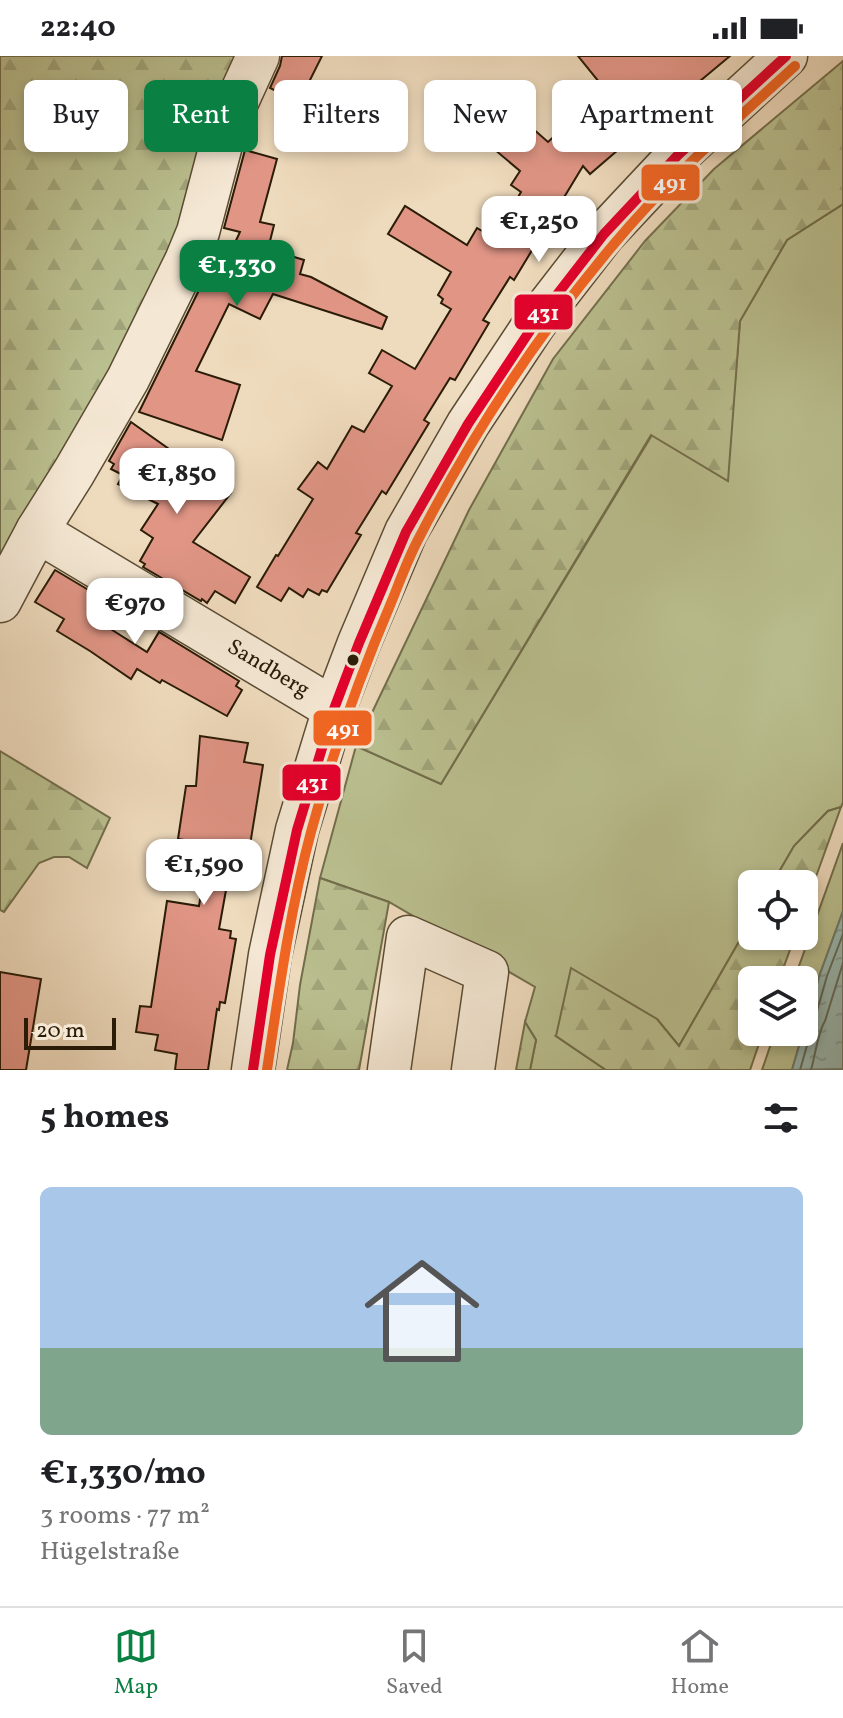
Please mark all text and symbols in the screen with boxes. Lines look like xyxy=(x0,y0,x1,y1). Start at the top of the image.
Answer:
text: 22:40 xyxy=(40,7,116,49)
chip: Buy xyxy=(24,80,128,152)
chip: Rent xyxy=(144,80,258,152)
chip: Filters xyxy=(274,80,408,152)
chip: New xyxy=(424,80,536,152)
chip: Apartment xyxy=(552,80,742,152)
line badge: 491 xyxy=(640,163,701,202)
text: 491 xyxy=(653,169,687,200)
pin: €1,250 xyxy=(474,196,604,264)
text: €1,250 xyxy=(500,204,578,240)
pin: €1,330 xyxy=(172,240,302,308)
text: €1,330 xyxy=(198,248,276,284)
line badge: 431 xyxy=(513,293,574,331)
text: 431 xyxy=(527,299,559,330)
pin: €1,850 xyxy=(112,448,242,516)
text: €1,850 xyxy=(137,456,217,492)
pin: €970 xyxy=(88,578,182,646)
text: €970 xyxy=(104,586,166,622)
street label: Sandberg xyxy=(221,632,315,706)
unlabelled marker xyxy=(345,652,361,668)
line badge: 491 xyxy=(312,709,373,747)
text: 491 xyxy=(326,715,360,746)
line badge: 431 xyxy=(281,763,342,802)
text: 431 xyxy=(296,769,328,800)
pin: €1,590 xyxy=(139,839,269,907)
text: €1,590 xyxy=(164,847,244,883)
map controls xyxy=(738,870,818,1046)
button: locate xyxy=(738,870,818,950)
button: layers xyxy=(738,966,818,1046)
scale bar xyxy=(24,1014,116,1050)
text: 20 m xyxy=(36,1016,85,1047)
text: 5 homes xyxy=(40,1095,170,1142)
icon: filters xyxy=(759,1096,803,1140)
icon: home xyxy=(350,1239,494,1383)
text: €1,330/mo xyxy=(40,1451,206,1498)
text: 3 rooms · 77 m² xyxy=(40,1498,210,1534)
text: Hügelstraße xyxy=(40,1534,180,1570)
tab: Map xyxy=(114,1624,158,1703)
tab: Saved xyxy=(386,1624,443,1703)
tab: Home xyxy=(671,1624,729,1703)

